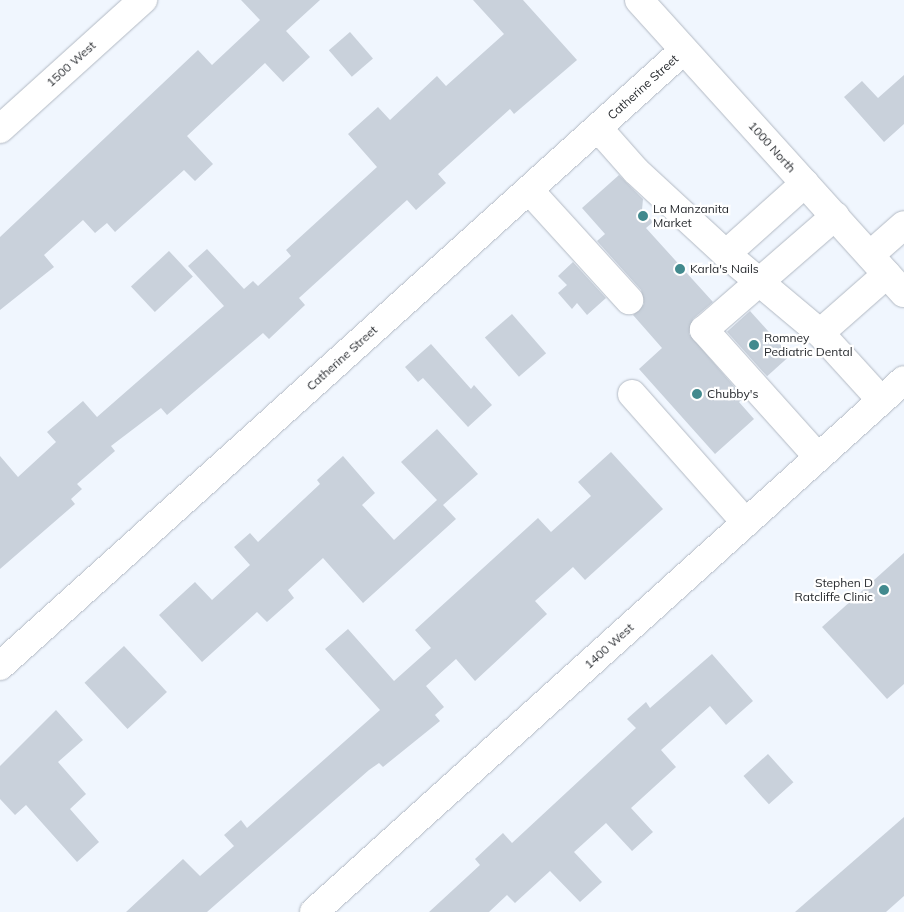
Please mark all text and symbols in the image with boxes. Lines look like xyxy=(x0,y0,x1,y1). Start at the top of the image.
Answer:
street label: 1500 West xyxy=(43,38,99,90)
street label: Catherine Street xyxy=(605,52,681,122)
street label: 1000 North xyxy=(745,119,799,175)
place label: La Manzanita Market xyxy=(653,202,729,230)
marker: La Manzanita Market xyxy=(637,210,649,222)
place label: Karla's Nails xyxy=(690,262,759,276)
marker: Karla's Nails xyxy=(674,263,686,275)
street label: Catherine Street xyxy=(304,323,380,393)
place label: Romney Pediatric Dental xyxy=(764,331,853,359)
marker: Romney Pediatric Dental xyxy=(748,339,760,351)
place label: Chubby's xyxy=(707,387,758,401)
marker: Chubby's xyxy=(691,388,703,400)
place label: Stephen D Ratcliffe Clinic xyxy=(795,576,873,604)
marker: Stephen D Ratcliffe Clinic xyxy=(877,583,891,597)
street label: 1400 West xyxy=(581,620,637,672)

